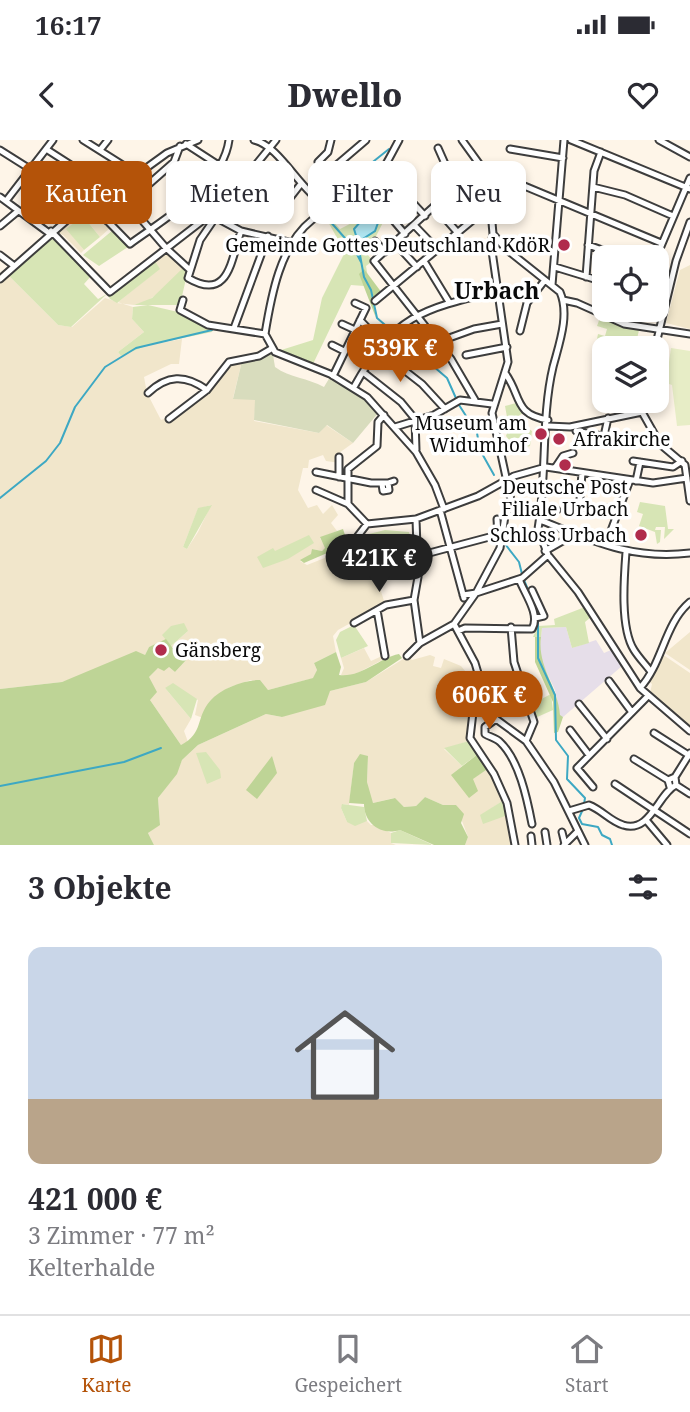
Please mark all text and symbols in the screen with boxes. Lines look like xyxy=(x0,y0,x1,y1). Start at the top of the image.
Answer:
text: 16:17 xyxy=(35,7,102,43)
text: Dwello xyxy=(288,73,402,116)
icon: back xyxy=(28,76,66,114)
icon: heart xyxy=(624,76,662,114)
chip: Kaufen xyxy=(21,161,152,224)
chip: Mieten xyxy=(166,161,294,224)
chip: Filter xyxy=(308,161,417,224)
chip: Neu xyxy=(431,161,526,224)
place label: Gemeinde Gottes Deutschland KdöR xyxy=(225,232,551,258)
marker: Gemeinde Gottes Deutschland KdöR xyxy=(556,237,572,253)
map controls xyxy=(592,245,669,413)
button: locate xyxy=(592,245,669,322)
district label: Urbach xyxy=(454,274,540,306)
pin: 539K € xyxy=(343,324,457,384)
text: 539K € xyxy=(363,331,437,363)
button: layers xyxy=(592,336,669,413)
place label: Museum am Widumhof xyxy=(415,410,529,458)
marker: Museum am Widumhof xyxy=(533,426,549,442)
place label: Afrakirche xyxy=(573,426,670,452)
marker: Afrakirche xyxy=(551,431,567,447)
marker: Deutsche Post Filiale Urbach xyxy=(557,457,573,473)
place label: Deutsche Post Filiale Urbach xyxy=(501,474,629,522)
place label: Schloss Urbach xyxy=(490,522,627,548)
marker: Schloss Urbach xyxy=(633,527,649,543)
pin: 421K € xyxy=(322,534,436,594)
text: 421K € xyxy=(342,541,416,573)
place label: Gänsberg xyxy=(175,637,261,663)
marker: Gänsberg xyxy=(153,642,169,658)
pin: 606K € xyxy=(432,672,546,731)
text: 606K € xyxy=(452,678,526,710)
text: 3 Objekte xyxy=(28,867,172,908)
icon: filters xyxy=(624,868,662,906)
icon: home xyxy=(282,992,408,1118)
text: 421 000 € xyxy=(28,1178,162,1219)
text: 3 Zimmer · 77 m² xyxy=(28,1219,215,1251)
text: Kelterhalde xyxy=(28,1251,155,1283)
tab: Karte xyxy=(82,1330,131,1398)
tab: Gespeichert xyxy=(295,1330,402,1398)
tab: Start xyxy=(565,1330,608,1398)

